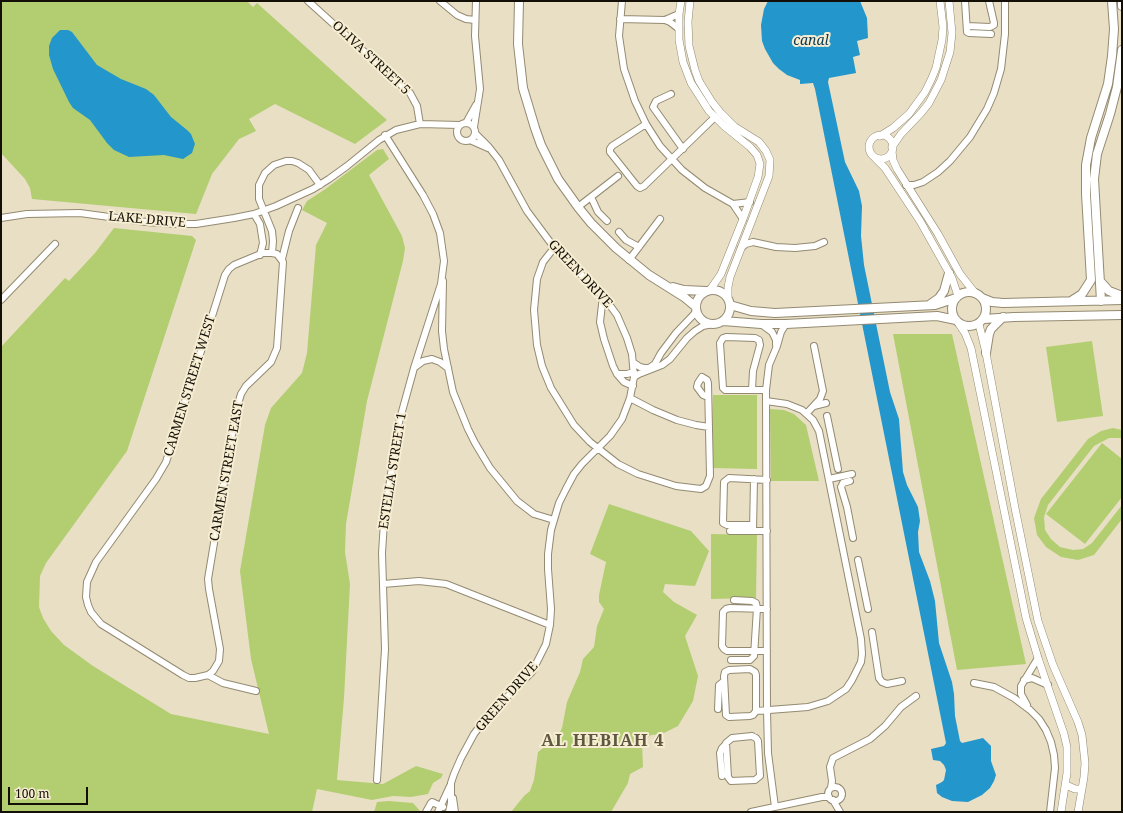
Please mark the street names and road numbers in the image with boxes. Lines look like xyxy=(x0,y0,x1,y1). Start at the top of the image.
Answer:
street label: OLIVA STREET 5 xyxy=(329,18,413,98)
street label: LAKE DRIVE xyxy=(108,209,186,231)
street label: GREEN DRIVE xyxy=(545,237,615,311)
street label: CARMEN STREET WEST xyxy=(161,314,219,458)
street label: CARMEN STREET EAST xyxy=(207,400,247,542)
street label: ESTELLA STREET 1 xyxy=(376,412,410,530)
street label: GREEN DRIVE xyxy=(473,659,541,735)

